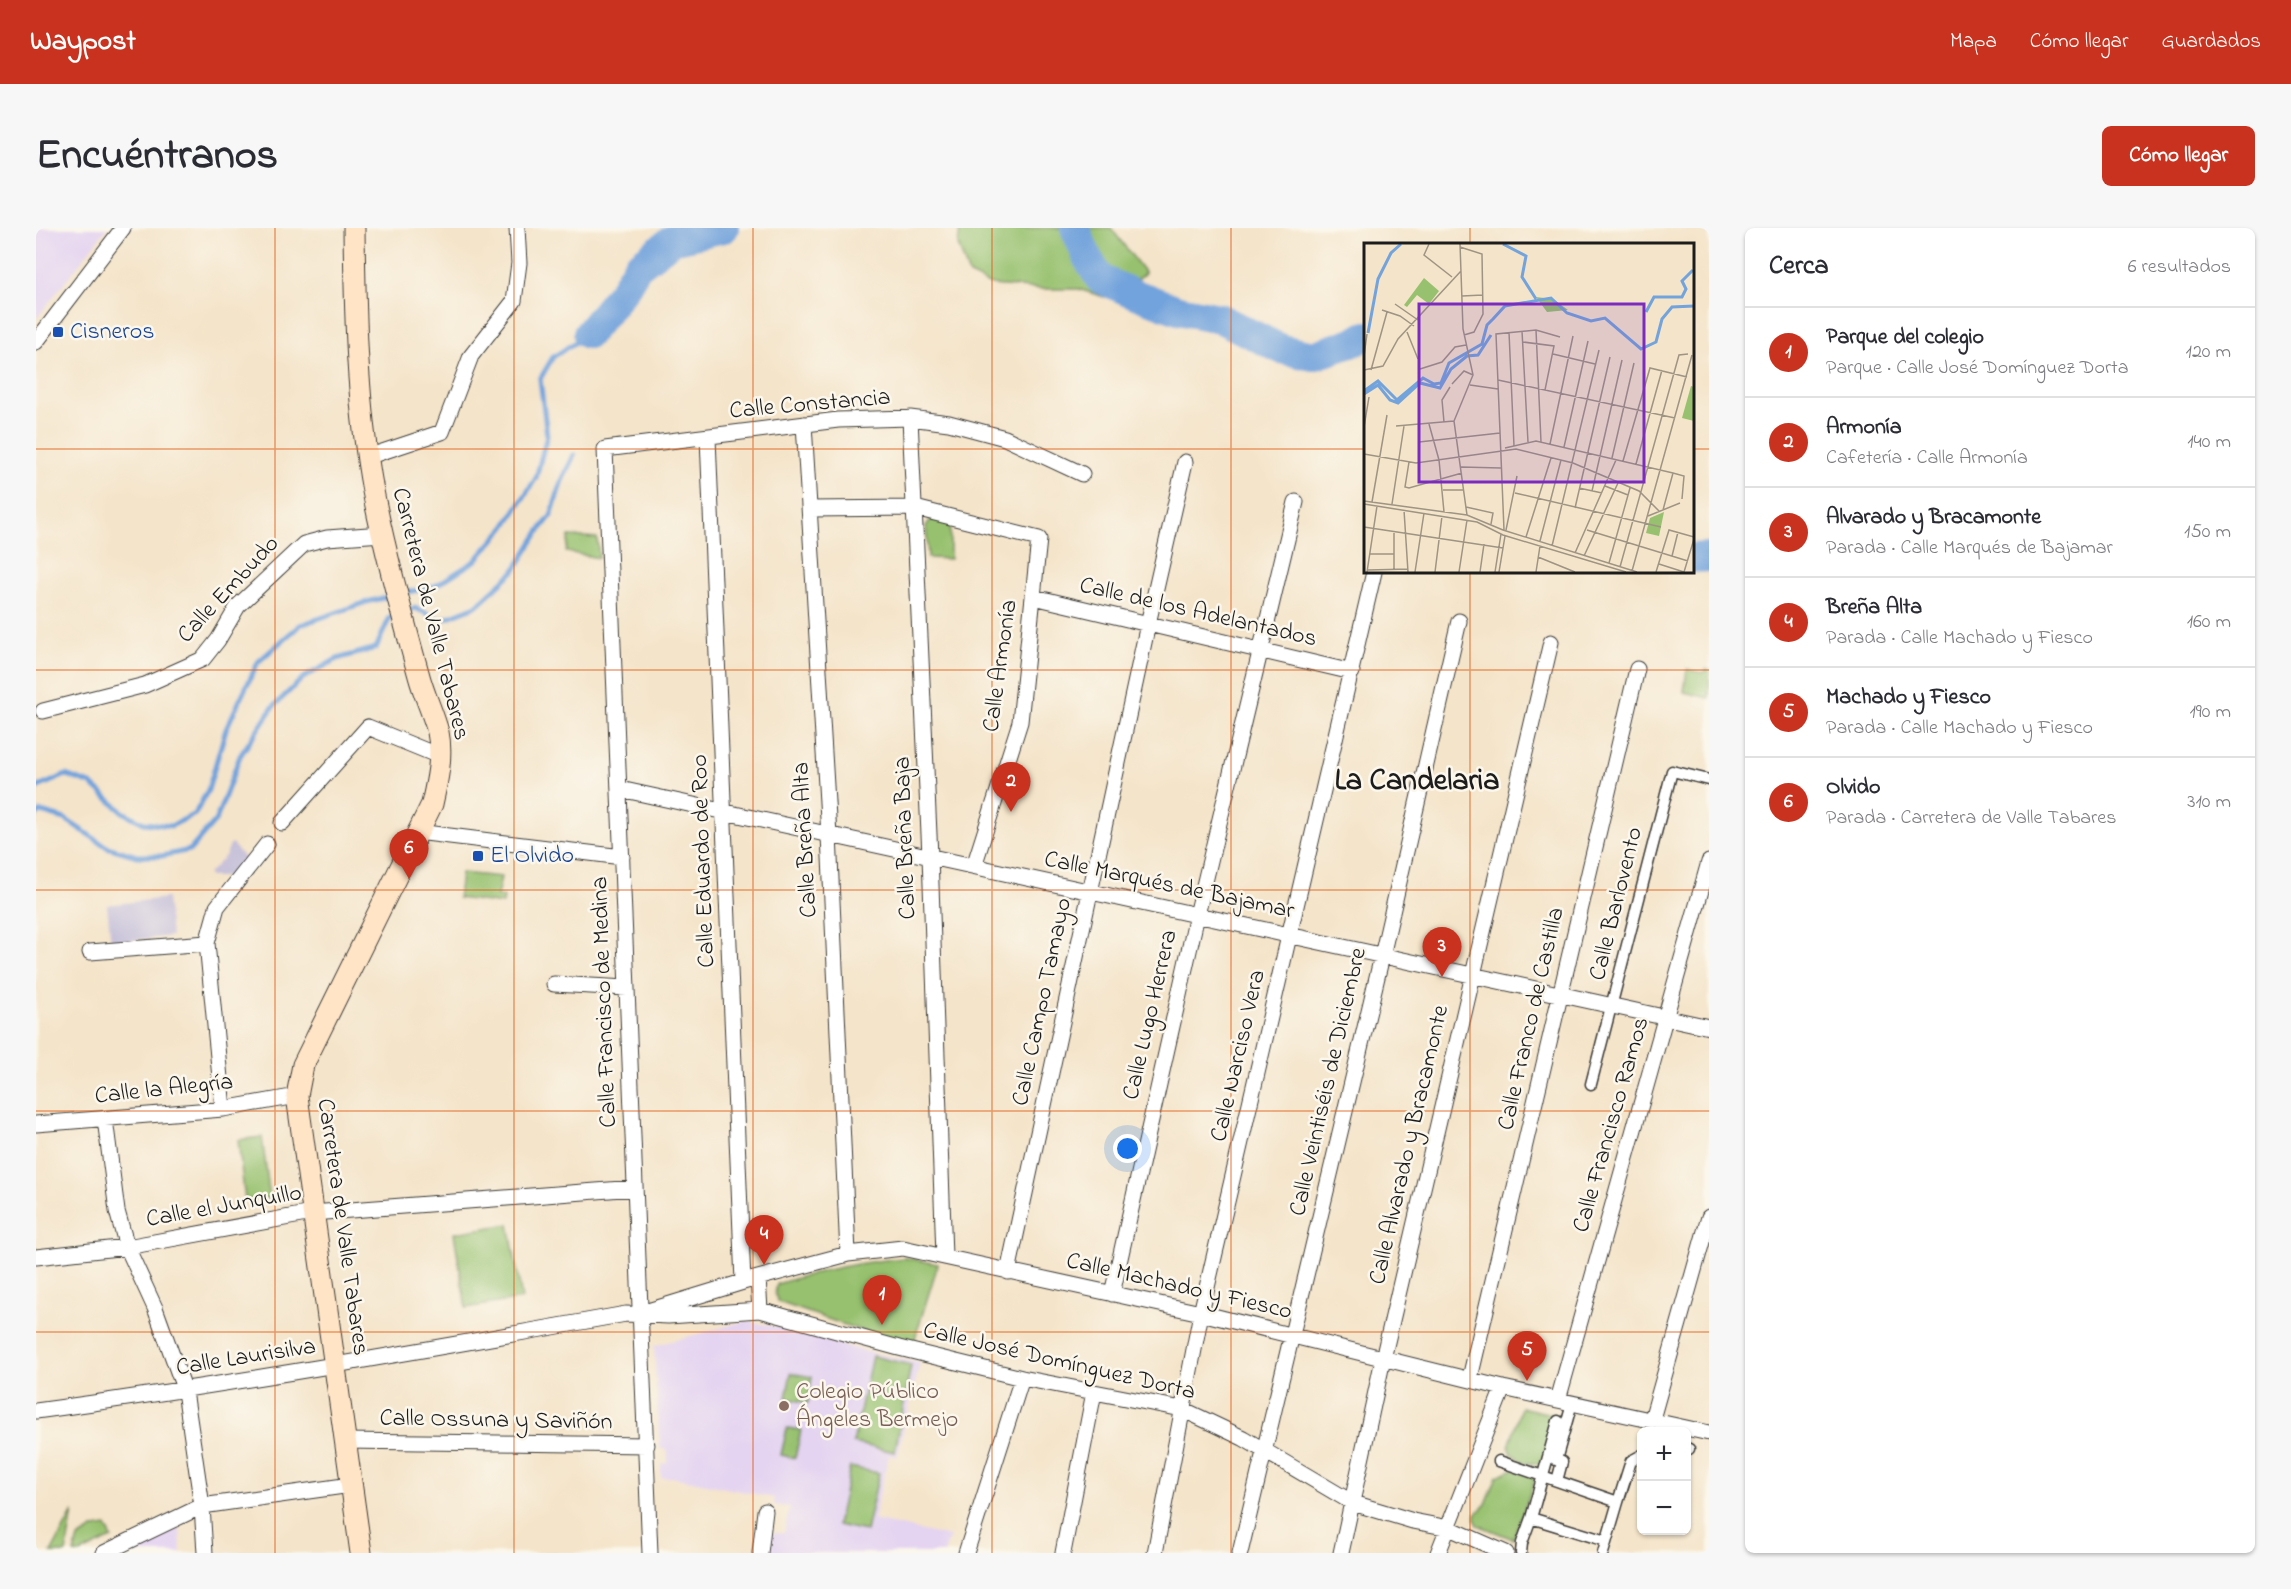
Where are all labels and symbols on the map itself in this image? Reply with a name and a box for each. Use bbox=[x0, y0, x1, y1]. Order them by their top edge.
inset map bbox=[1364, 243, 1694, 573]
place label: Cisneros bbox=[70, 315, 154, 350]
marker: Cisneros bbox=[51, 325, 65, 339]
street label: Calle Constancia bbox=[728, 381, 892, 429]
street label: Carretera de Valle Tabares bbox=[382, 484, 478, 744]
street label: Calle Embudo bbox=[170, 528, 288, 652]
street label: Calle de los Adelantados bbox=[1076, 569, 1320, 657]
street label: Calle Armonía bbox=[974, 598, 1028, 734]
street label: Calle Eduardo de Roo bbox=[683, 754, 725, 968]
street label: Calle Breña Baja bbox=[886, 756, 926, 920]
district label: La Candelaria bbox=[1335, 760, 1499, 804]
street label: Calle Breña Alta bbox=[784, 761, 828, 919]
pin: 2 bbox=[992, 762, 1030, 812]
street label: Calle Barlovento bbox=[1581, 824, 1653, 984]
pin: 6 bbox=[390, 830, 428, 879]
place label: El Olvido bbox=[490, 839, 574, 874]
street label: Calle Marqués de Bajamar bbox=[1041, 842, 1298, 930]
marker: El Olvido bbox=[471, 849, 485, 863]
street label: Calle Francisco de Medina bbox=[583, 876, 627, 1128]
street label: Calle Campo Tamayo bbox=[1004, 895, 1083, 1110]
street label: Calle Franco de Castilla bbox=[1489, 904, 1575, 1134]
street label: Calle Lugo Herrera bbox=[1114, 927, 1188, 1103]
pin: 3 bbox=[1422, 928, 1462, 977]
street label: Calle Veintiséis de Diciembre bbox=[1281, 944, 1377, 1220]
street label: Calle Narciso Vera bbox=[1202, 966, 1276, 1146]
street label: Calle Alvarado y Bracamonte bbox=[1361, 1002, 1460, 1288]
street label: Calle Francisco Ramos bbox=[1564, 1013, 1660, 1237]
street label: Calle la Alegría bbox=[93, 1065, 235, 1115]
street label: Carretera de Valle Tabares bbox=[307, 1096, 377, 1358]
your location bbox=[1113, 1134, 1142, 1163]
street label: Calle el Junquillo bbox=[143, 1176, 305, 1238]
pin: 4 bbox=[744, 1216, 784, 1265]
street label: Calle Machado y Fiesco bbox=[1062, 1244, 1295, 1331]
pin: 1 bbox=[862, 1276, 902, 1325]
street label: Calle José Domínguez Dorta bbox=[919, 1314, 1199, 1410]
street label: Calle Laurisilva bbox=[174, 1330, 318, 1386]
pin: 5 bbox=[1508, 1332, 1546, 1381]
place label: Colegio Público Ángeles Bermejo bbox=[796, 1375, 958, 1438]
marker: Colegio Público Ángeles Bermejo bbox=[777, 1399, 791, 1413]
street label: Calle Ossuna y Saviñón bbox=[379, 1401, 613, 1442]

